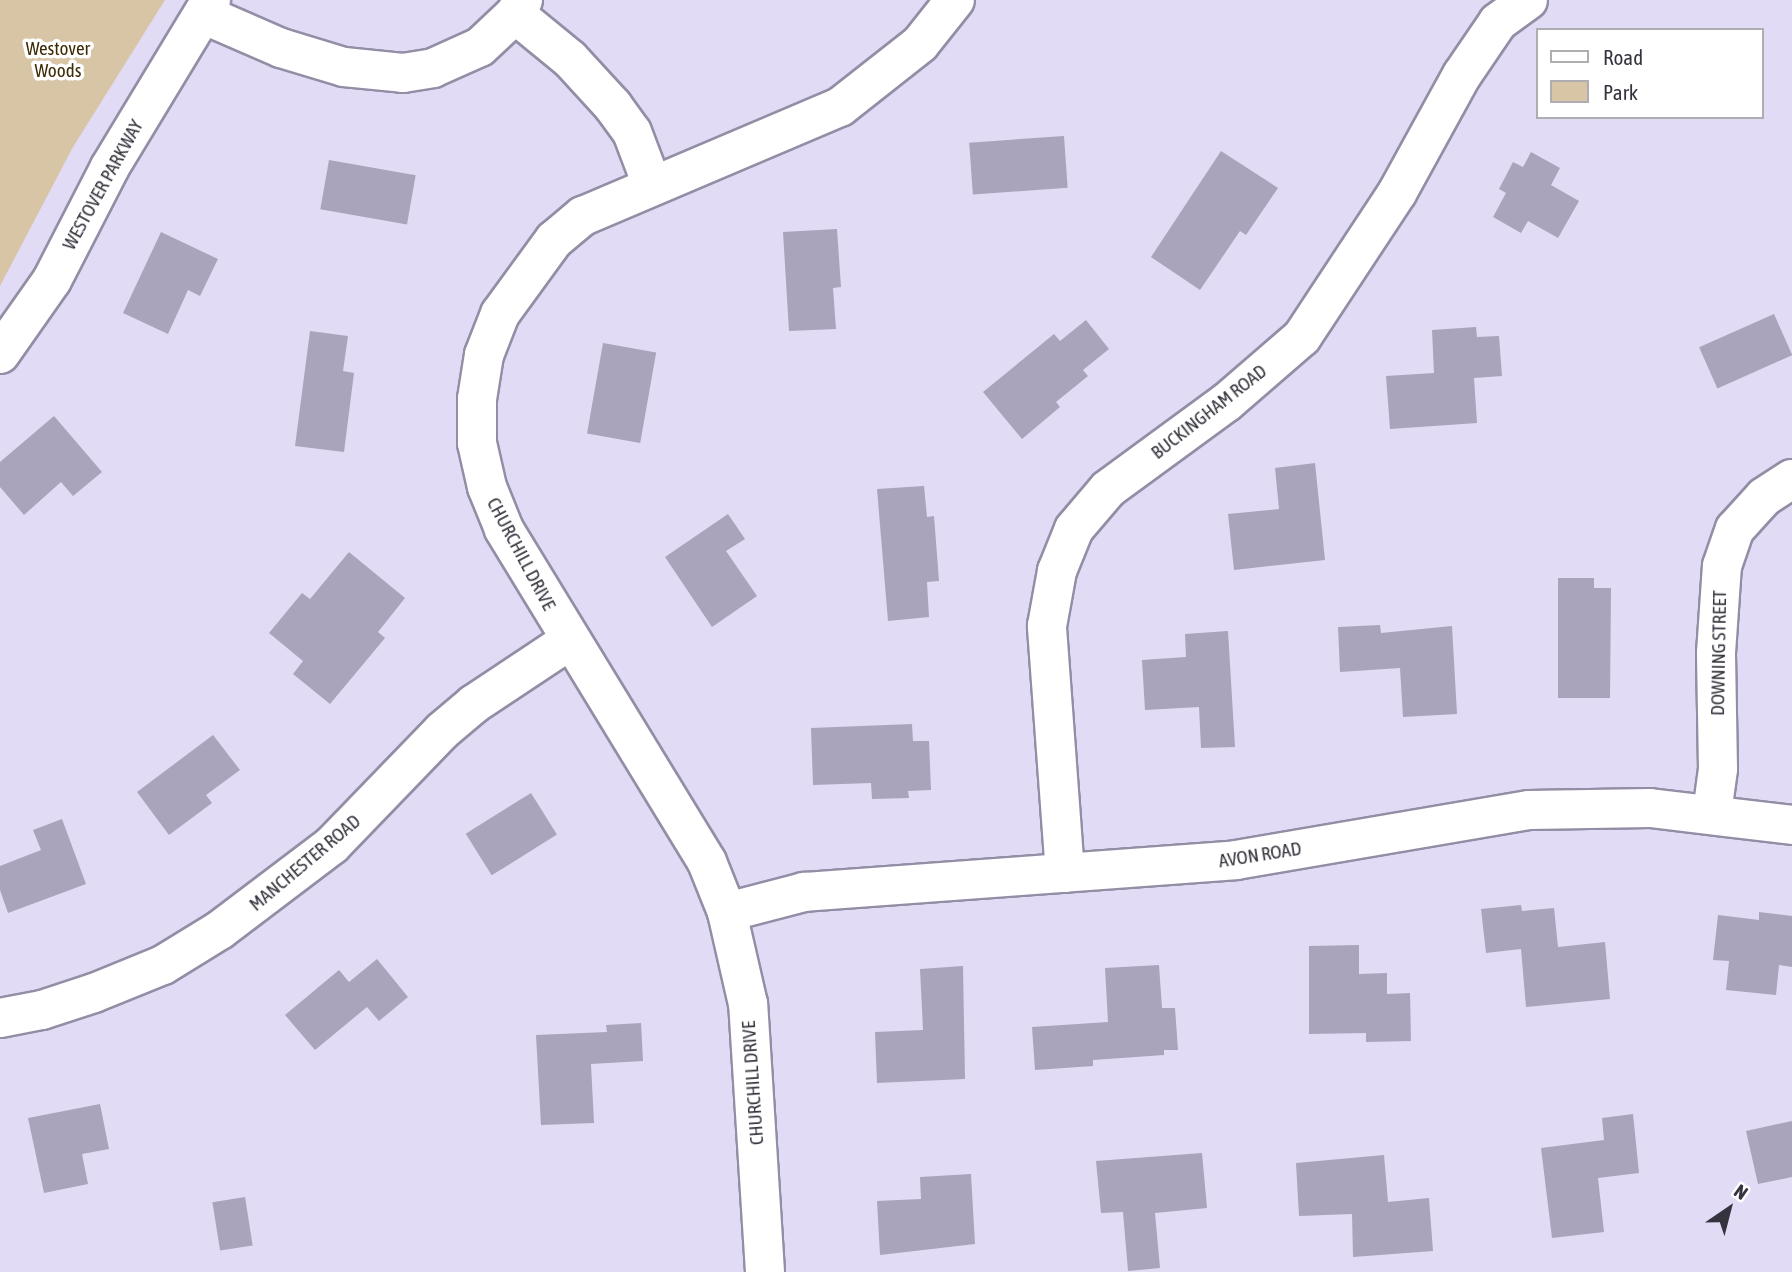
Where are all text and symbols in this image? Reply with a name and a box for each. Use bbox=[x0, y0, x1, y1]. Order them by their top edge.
legend bbox=[1536, 28, 1764, 119]
park label: Westover Woods bbox=[26, 38, 90, 82]
text: Road bbox=[1603, 45, 1643, 69]
text: Park bbox=[1603, 80, 1638, 104]
street label: WESTOVER PARKWAY bbox=[58, 116, 148, 254]
street label: BUCKINGHAM ROAD bbox=[1147, 360, 1271, 464]
street label: CHURCHILL DRIVE bbox=[482, 494, 560, 614]
street label: DOWNING STREET bbox=[1707, 590, 1731, 716]
street label: MANCHESTER ROAD bbox=[245, 810, 365, 916]
street label: AVON ROAD bbox=[1217, 837, 1303, 873]
street label: CHURCHILL DRIVE bbox=[737, 1020, 769, 1146]
north arrow bbox=[1694, 1174, 1764, 1244]
text: N bbox=[1730, 1180, 1752, 1204]

